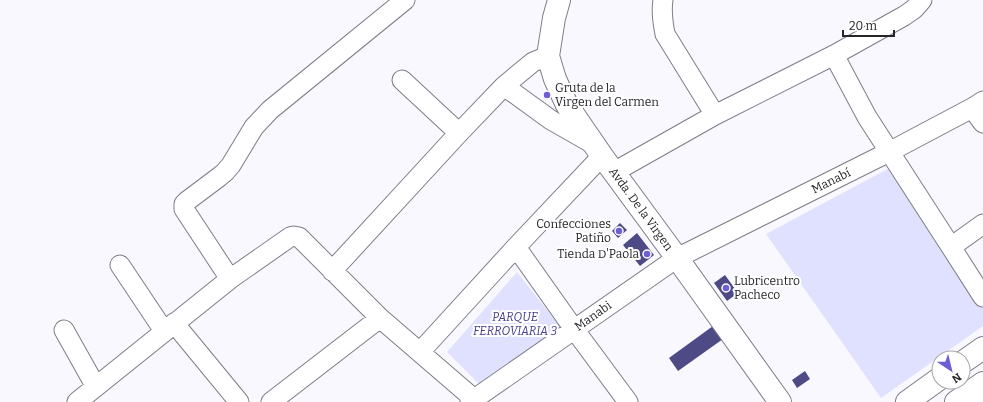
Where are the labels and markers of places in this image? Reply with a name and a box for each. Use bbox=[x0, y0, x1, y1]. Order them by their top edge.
place label: Gruta de la Virgen del Carmen bbox=[555, 81, 659, 109]
marker: Gruta de la Virgen del Carmen bbox=[542, 90, 552, 100]
place label: Confecciones Patiño bbox=[536, 217, 611, 245]
marker: Confecciones Patiño bbox=[614, 226, 624, 236]
place label: Tienda D'Paola bbox=[557, 247, 639, 261]
marker: Tienda D'Paola bbox=[642, 249, 652, 259]
place label: Lubricentro Pacheco bbox=[734, 274, 800, 302]
marker: Lubricentro Pacheco bbox=[721, 283, 731, 293]

